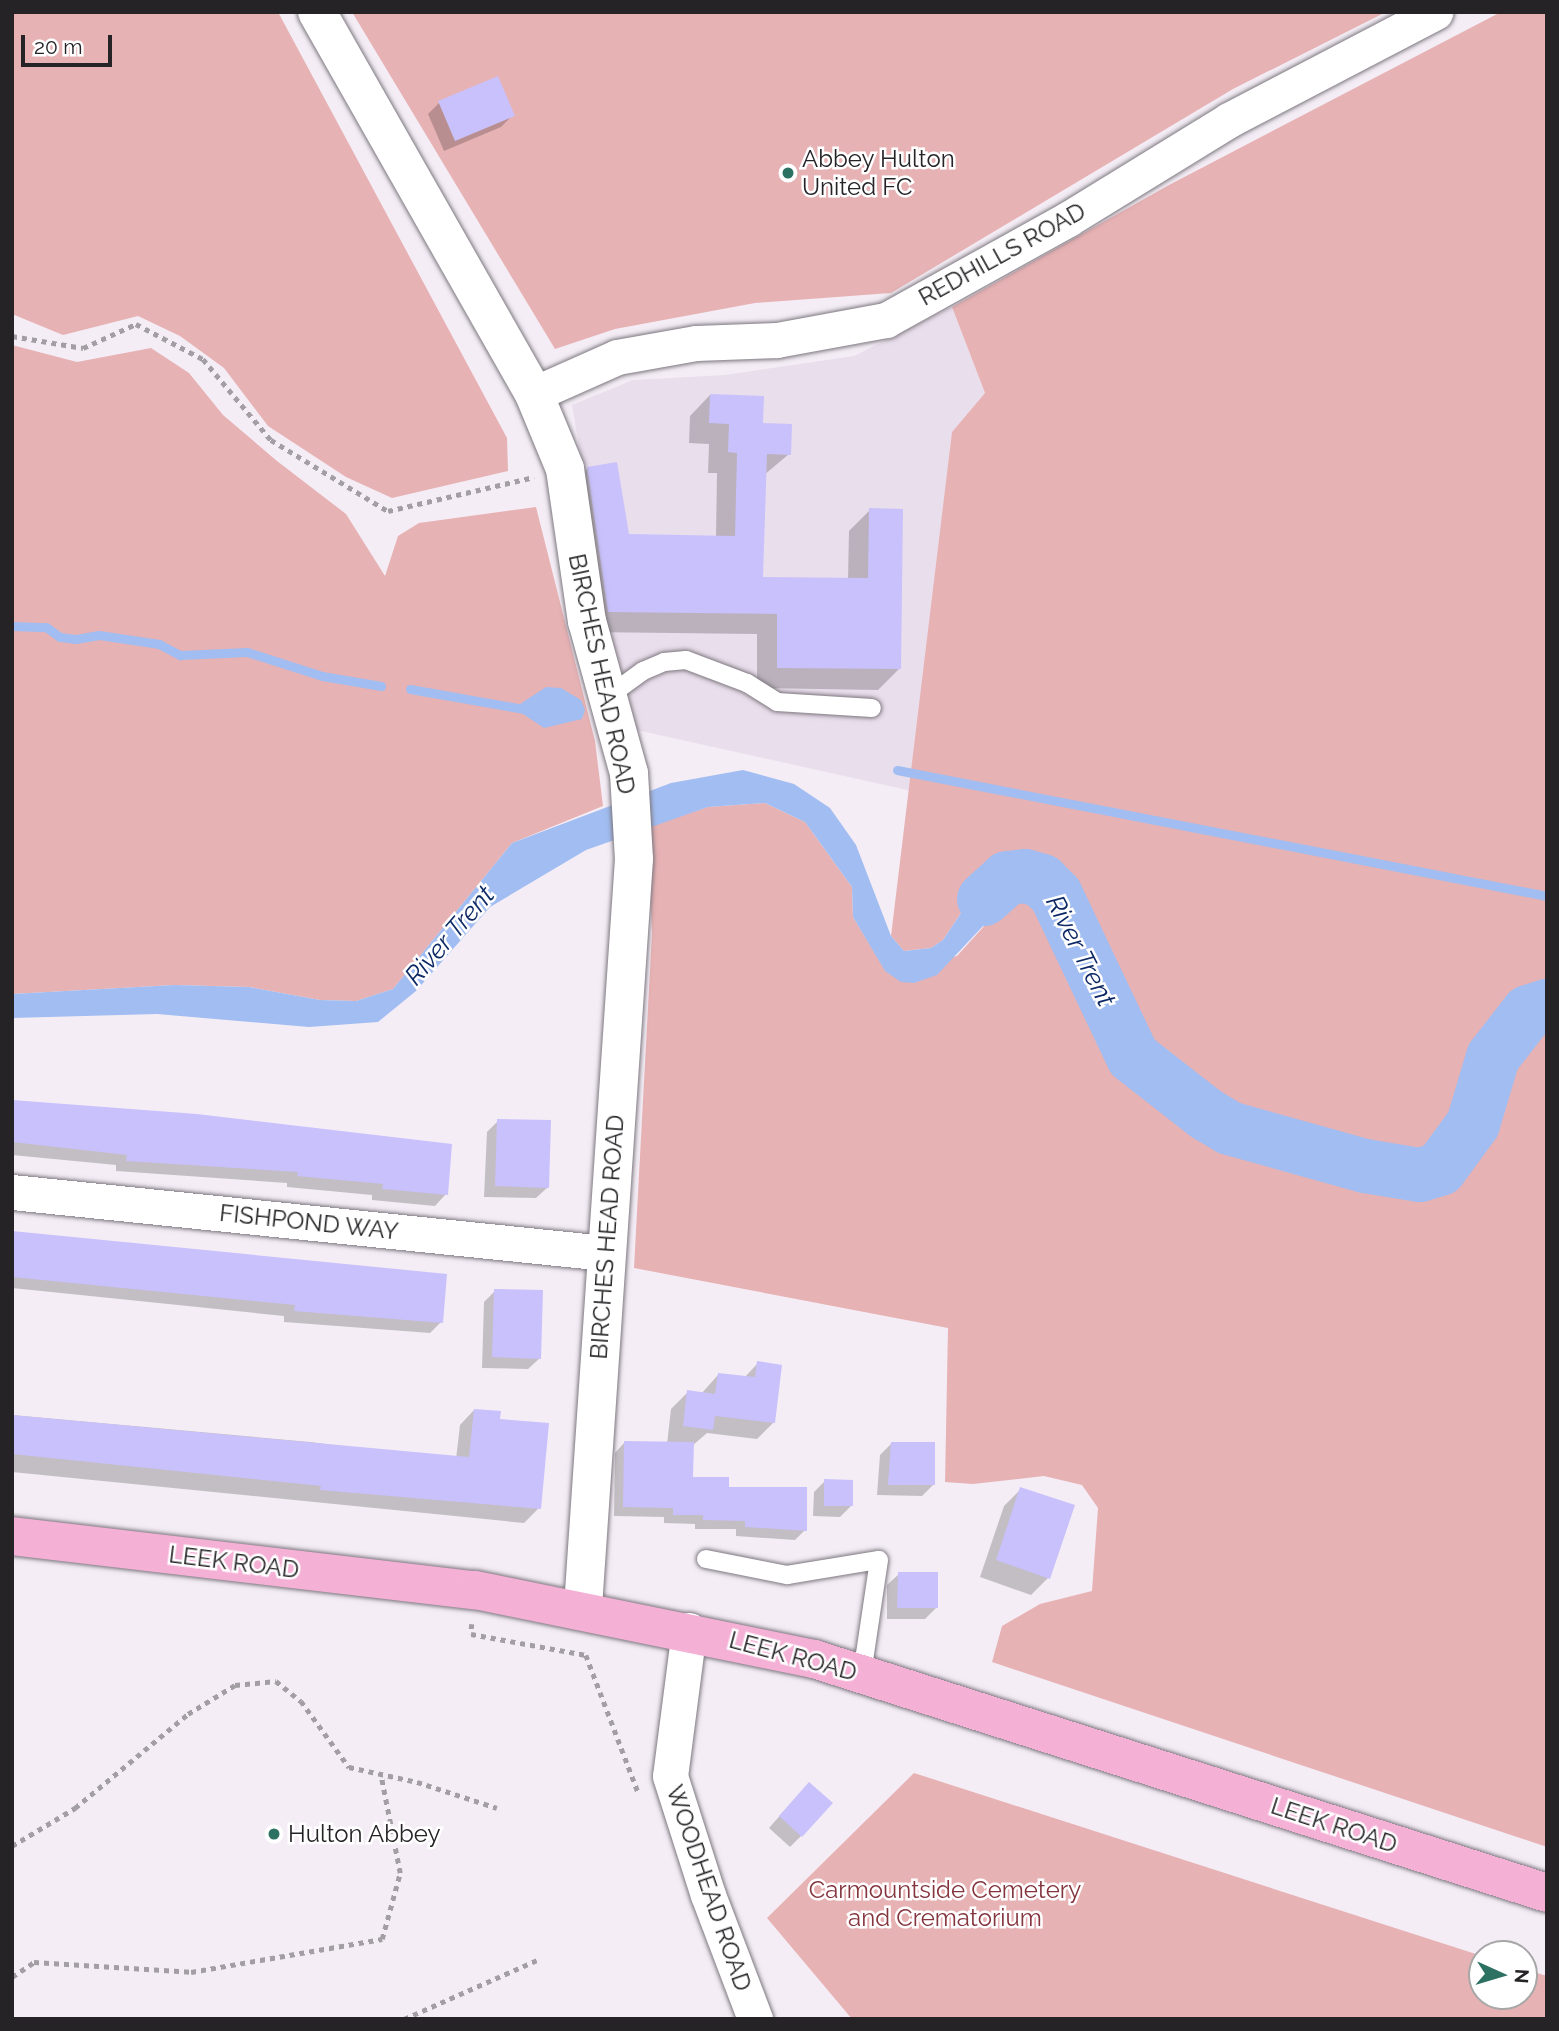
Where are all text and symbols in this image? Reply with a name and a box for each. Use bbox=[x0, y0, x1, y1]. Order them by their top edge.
scale bar bbox=[24, 21, 116, 65]
text: 20 m bbox=[34, 34, 82, 59]
place label: Abbey Hulton United FC bbox=[802, 145, 955, 201]
marker: Abbey Hulton United FC bbox=[780, 165, 796, 181]
street label: REDHILLS ROAD bbox=[914, 196, 1090, 312]
street label: BIRCHES HEAD ROAD bbox=[562, 551, 642, 797]
water label: River Trent bbox=[398, 880, 502, 992]
water label: River Trent bbox=[1038, 890, 1122, 1012]
street label: BIRCHES HEAD ROAD bbox=[584, 1114, 630, 1360]
street label: FISHPOND WAY bbox=[218, 1198, 400, 1246]
street label: LEEK ROAD bbox=[167, 1540, 301, 1584]
street label: LEEK ROAD bbox=[726, 1625, 860, 1687]
street label: WOODHEAD ROAD bbox=[660, 1781, 758, 1995]
street label: LEEK ROAD bbox=[1267, 1791, 1401, 1859]
place label: Hulton Abbey bbox=[288, 1820, 441, 1848]
marker: Hulton Abbey bbox=[266, 1826, 282, 1842]
park label: Carmountside Cemetery and Crematorium bbox=[809, 1876, 1081, 1932]
north arrow bbox=[1468, 1940, 1538, 2010]
text: N bbox=[1510, 1968, 1533, 1984]

